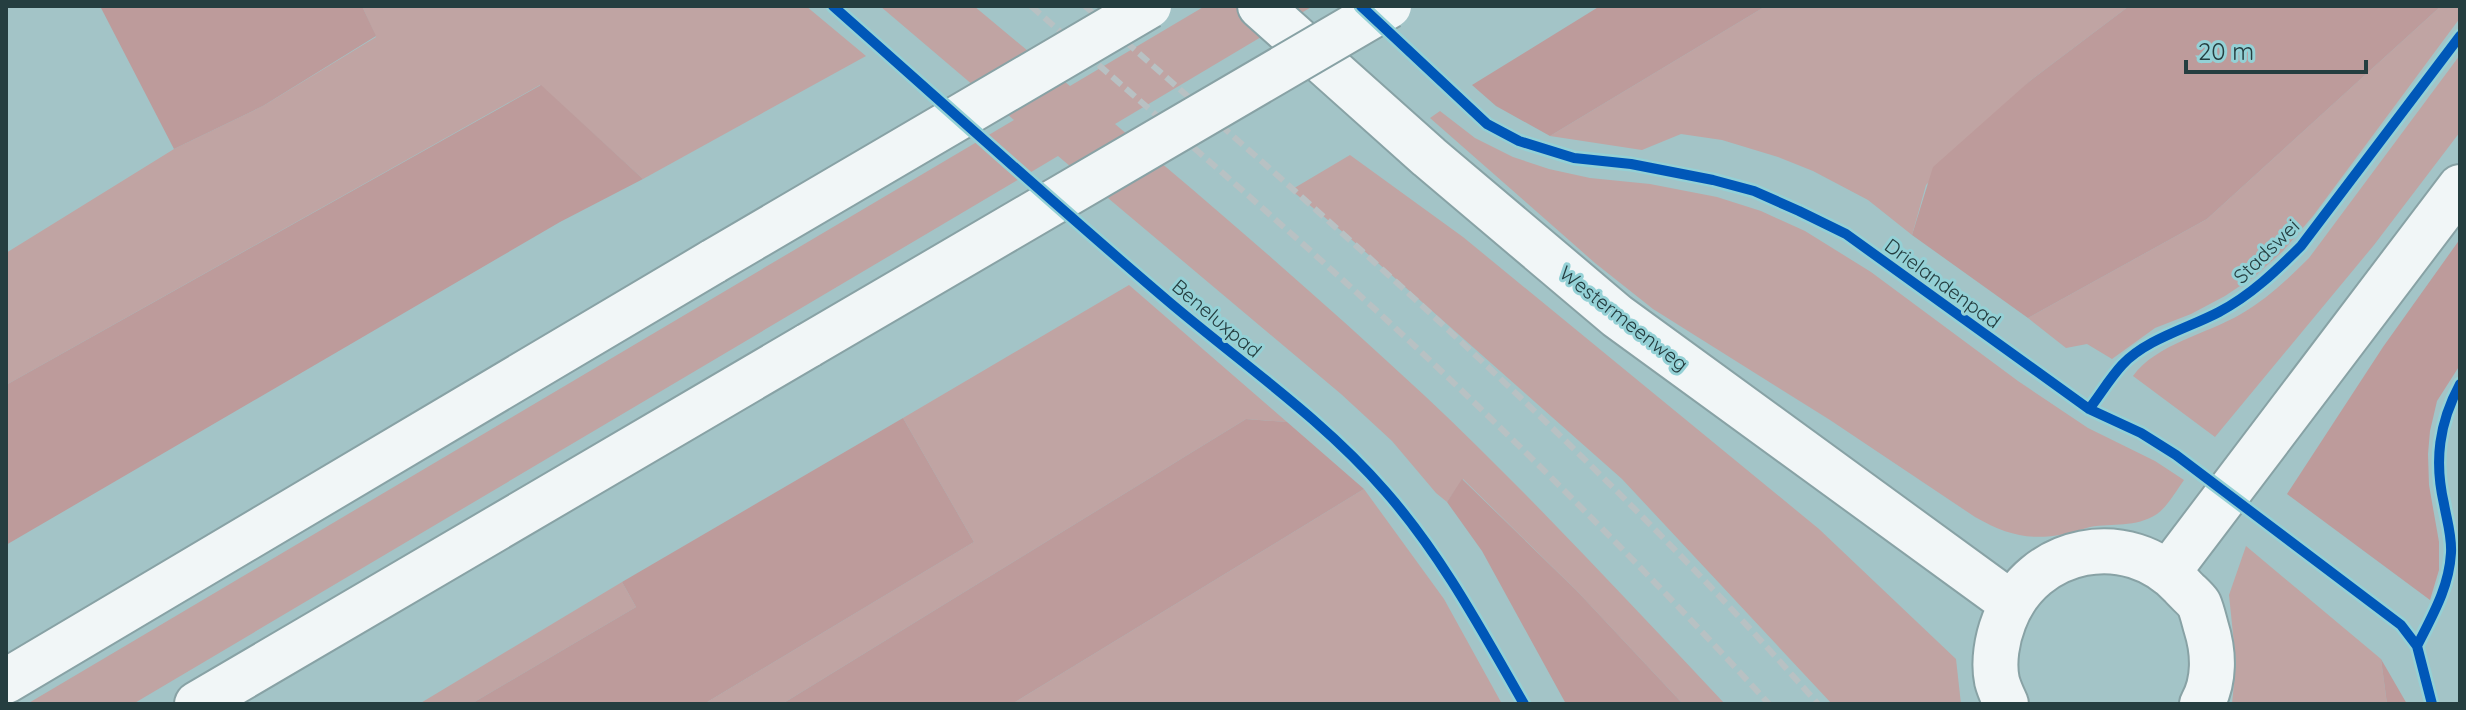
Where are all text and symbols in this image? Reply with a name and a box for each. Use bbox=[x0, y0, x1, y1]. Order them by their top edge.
scale bar bbox=[2186, 24, 2366, 74]
text: 20 m bbox=[2198, 36, 2254, 66]
street label: Stadswei bbox=[2228, 213, 2304, 289]
street label: Drielandenpad bbox=[1880, 233, 2006, 333]
street label: Westermeenweg bbox=[1555, 260, 1693, 376]
street label: Beneluxpad bbox=[1167, 273, 1267, 363]

